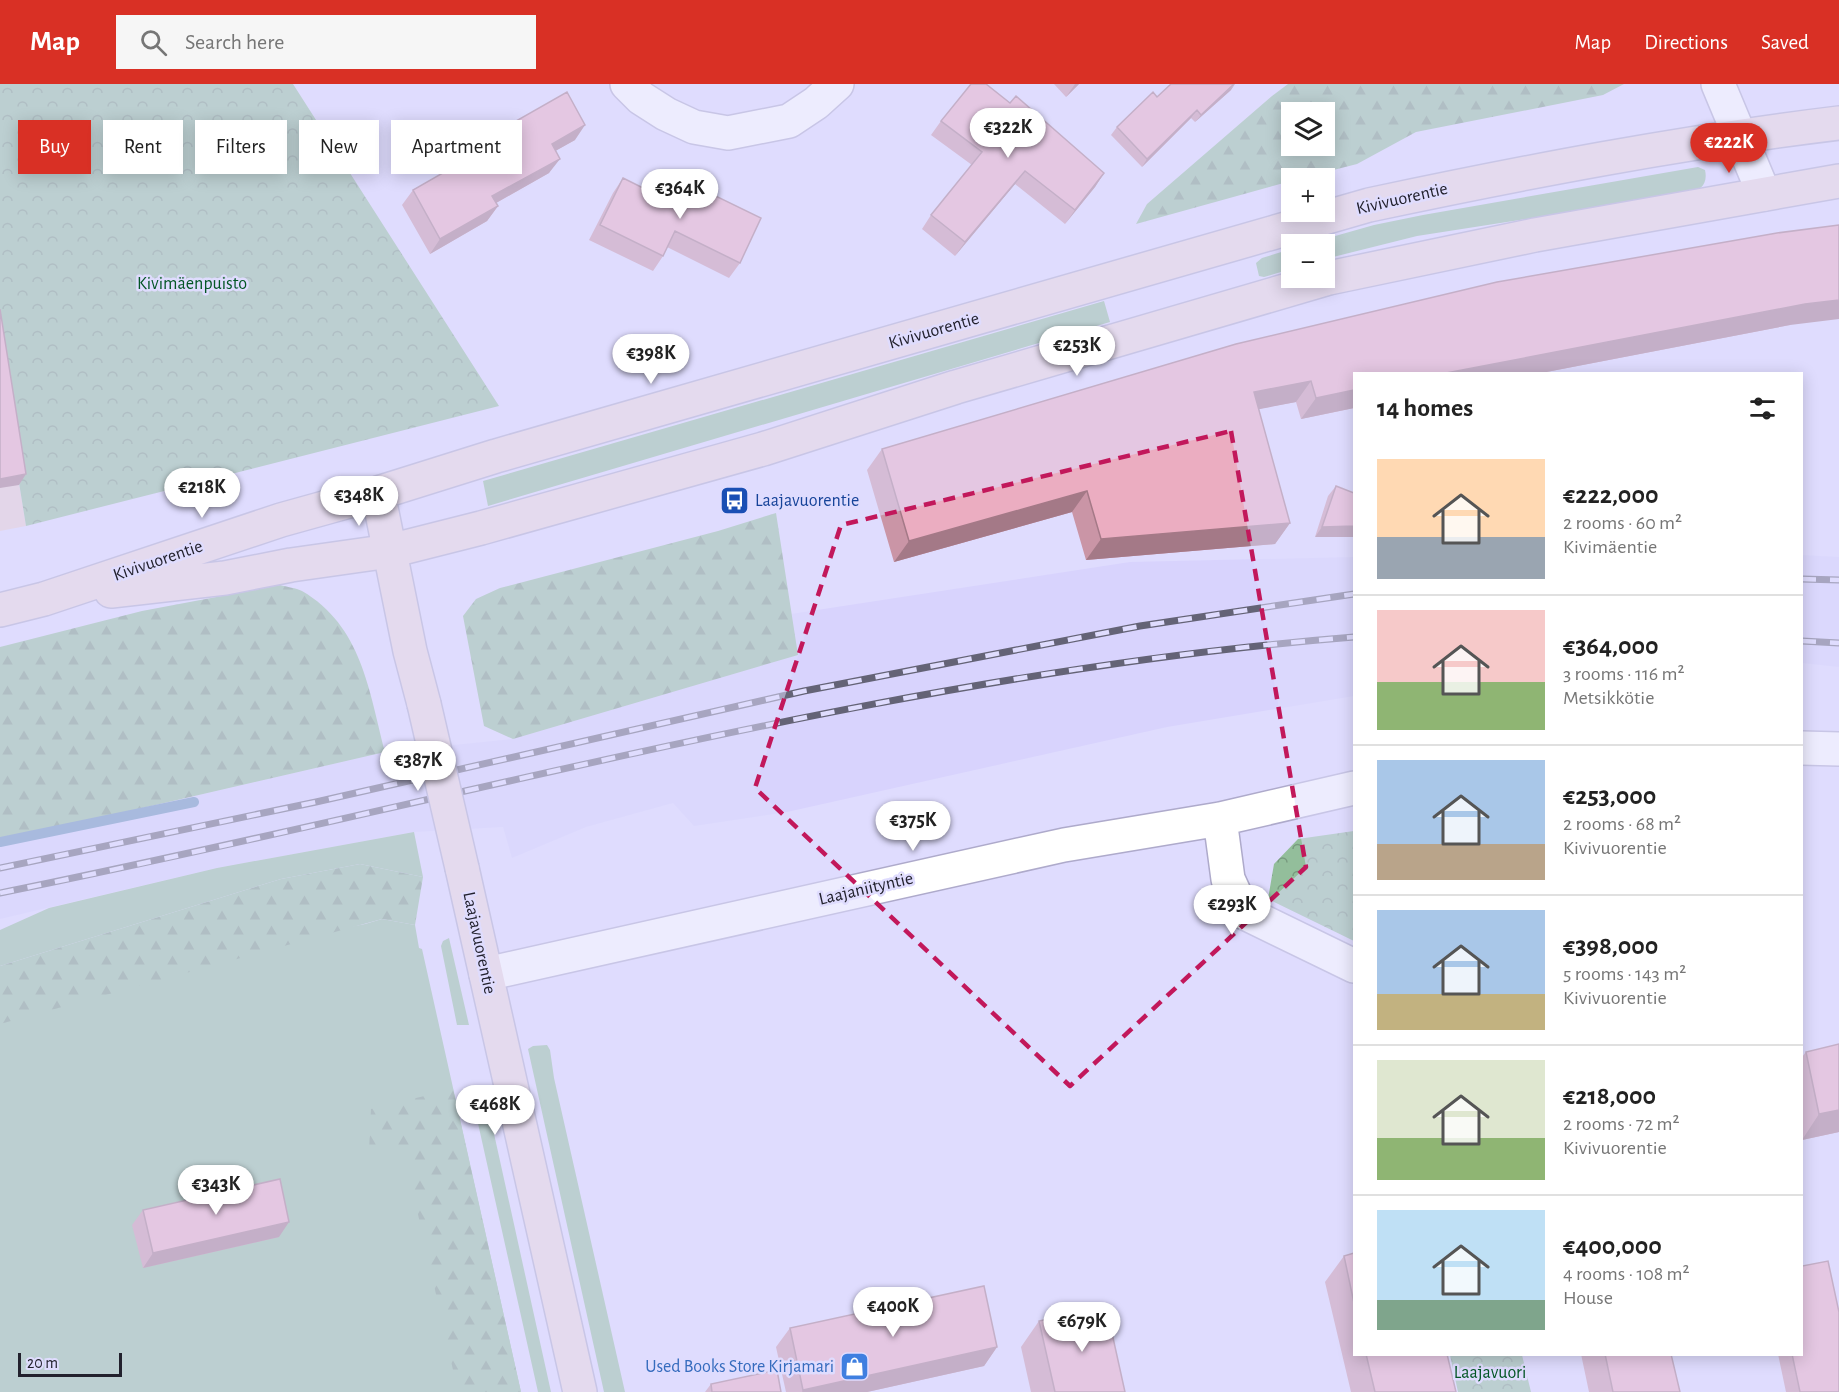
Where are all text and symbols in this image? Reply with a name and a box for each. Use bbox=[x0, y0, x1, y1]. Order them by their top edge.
search box bbox=[116, 15, 536, 69]
icon: search bbox=[137, 26, 170, 59]
text: Map bbox=[30, 28, 80, 56]
text: Search here bbox=[185, 31, 284, 53]
text: Map bbox=[1575, 32, 1611, 53]
text: Directions bbox=[1644, 32, 1728, 53]
text: Saved bbox=[1761, 32, 1809, 53]
map controls bbox=[1281, 102, 1335, 288]
button: layers bbox=[1281, 102, 1335, 156]
pin: €322K bbox=[966, 108, 1050, 159]
text: €322K bbox=[984, 117, 1032, 137]
chip: Buy bbox=[18, 120, 91, 174]
chip: Rent bbox=[103, 120, 183, 174]
chip: Filters bbox=[195, 120, 287, 174]
chip: New bbox=[299, 120, 379, 174]
chip: Apartment bbox=[391, 120, 522, 174]
pin: €222K bbox=[1687, 123, 1771, 174]
text: €222K bbox=[1704, 132, 1754, 152]
button: + bbox=[1281, 168, 1335, 222]
pin: €364K bbox=[638, 169, 722, 220]
text: €364K bbox=[655, 178, 705, 198]
street label: Kivivuorentie bbox=[1354, 180, 1450, 218]
button: − bbox=[1281, 234, 1335, 288]
park label: Kivimäenpuisto bbox=[137, 275, 247, 293]
street label: Kivivuorentie bbox=[887, 309, 981, 353]
pin: €253K bbox=[1035, 326, 1119, 377]
pin: €398K bbox=[609, 334, 693, 385]
text: €253K bbox=[1053, 335, 1101, 355]
text: €398K bbox=[626, 343, 676, 363]
icon: filters bbox=[1746, 392, 1779, 425]
text: 14 homes bbox=[1377, 395, 1473, 421]
pin: €218K bbox=[160, 468, 244, 519]
pin: €348K bbox=[317, 476, 401, 527]
text: €218K bbox=[178, 477, 226, 497]
text: €222,000 bbox=[1563, 482, 1658, 508]
icon: home bbox=[1425, 483, 1497, 555]
text: €348K bbox=[334, 485, 384, 505]
bus stop icon: Laajavuorentie bbox=[718, 485, 750, 517]
place label: Laajavuorentie bbox=[755, 492, 859, 510]
text: 2 rooms · 60 m² bbox=[1563, 513, 1682, 533]
street label: Kivivuorentie bbox=[111, 537, 205, 585]
text: Kivimäentie bbox=[1563, 537, 1657, 557]
text: €364,000 bbox=[1563, 633, 1659, 659]
icon: home bbox=[1425, 634, 1497, 706]
text: 3 rooms · 116 m² bbox=[1563, 664, 1684, 684]
text: Metsikkötie bbox=[1563, 688, 1654, 708]
pin: €387K bbox=[376, 741, 460, 792]
text: €387K bbox=[394, 750, 442, 770]
text: €253,000 bbox=[1563, 783, 1656, 809]
icon: home bbox=[1425, 784, 1497, 856]
pin: €375K bbox=[871, 801, 955, 852]
text: €375K bbox=[890, 810, 936, 830]
text: 2 rooms · 68 m² bbox=[1563, 814, 1681, 834]
text: Kivivuorentie bbox=[1563, 838, 1667, 858]
street label: Laajaniityntie bbox=[817, 869, 915, 909]
pin: €293K bbox=[1190, 885, 1274, 936]
street label: Laajavuorentie bbox=[459, 890, 499, 996]
text: €293K bbox=[1208, 894, 1256, 914]
text: €398,000 bbox=[1563, 933, 1658, 959]
icon: home bbox=[1425, 934, 1497, 1006]
text: 5 rooms · 143 m² bbox=[1563, 964, 1686, 984]
text: Kivivuorentie bbox=[1563, 988, 1667, 1008]
text: €218,000 bbox=[1563, 1083, 1656, 1109]
icon: home bbox=[1425, 1084, 1497, 1156]
pin: €468K bbox=[453, 1085, 537, 1136]
text: €468K bbox=[470, 1094, 520, 1114]
text: 2 rooms · 72 m² bbox=[1563, 1114, 1680, 1134]
text: Kivivuorentie bbox=[1563, 1138, 1667, 1158]
pin: €343K bbox=[174, 1165, 258, 1216]
text: €343K bbox=[192, 1174, 240, 1194]
text: €400,000 bbox=[1563, 1233, 1662, 1259]
icon: home bbox=[1425, 1234, 1497, 1306]
text: 4 rooms · 108 m² bbox=[1563, 1264, 1690, 1284]
pin: €400K bbox=[851, 1287, 935, 1338]
text: House bbox=[1563, 1288, 1613, 1308]
text: €400K bbox=[867, 1296, 919, 1316]
pin: €679K bbox=[1040, 1302, 1124, 1353]
text: €679K bbox=[1058, 1311, 1106, 1331]
scale bar bbox=[18, 1350, 122, 1378]
shop icon: Used Books Store Kirjamari bbox=[839, 1351, 871, 1383]
text: 20 m bbox=[27, 1355, 58, 1371]
place label: Used Books Store Kirjamari bbox=[645, 1358, 834, 1376]
park label: Laajavuori bbox=[1454, 1364, 1526, 1382]

